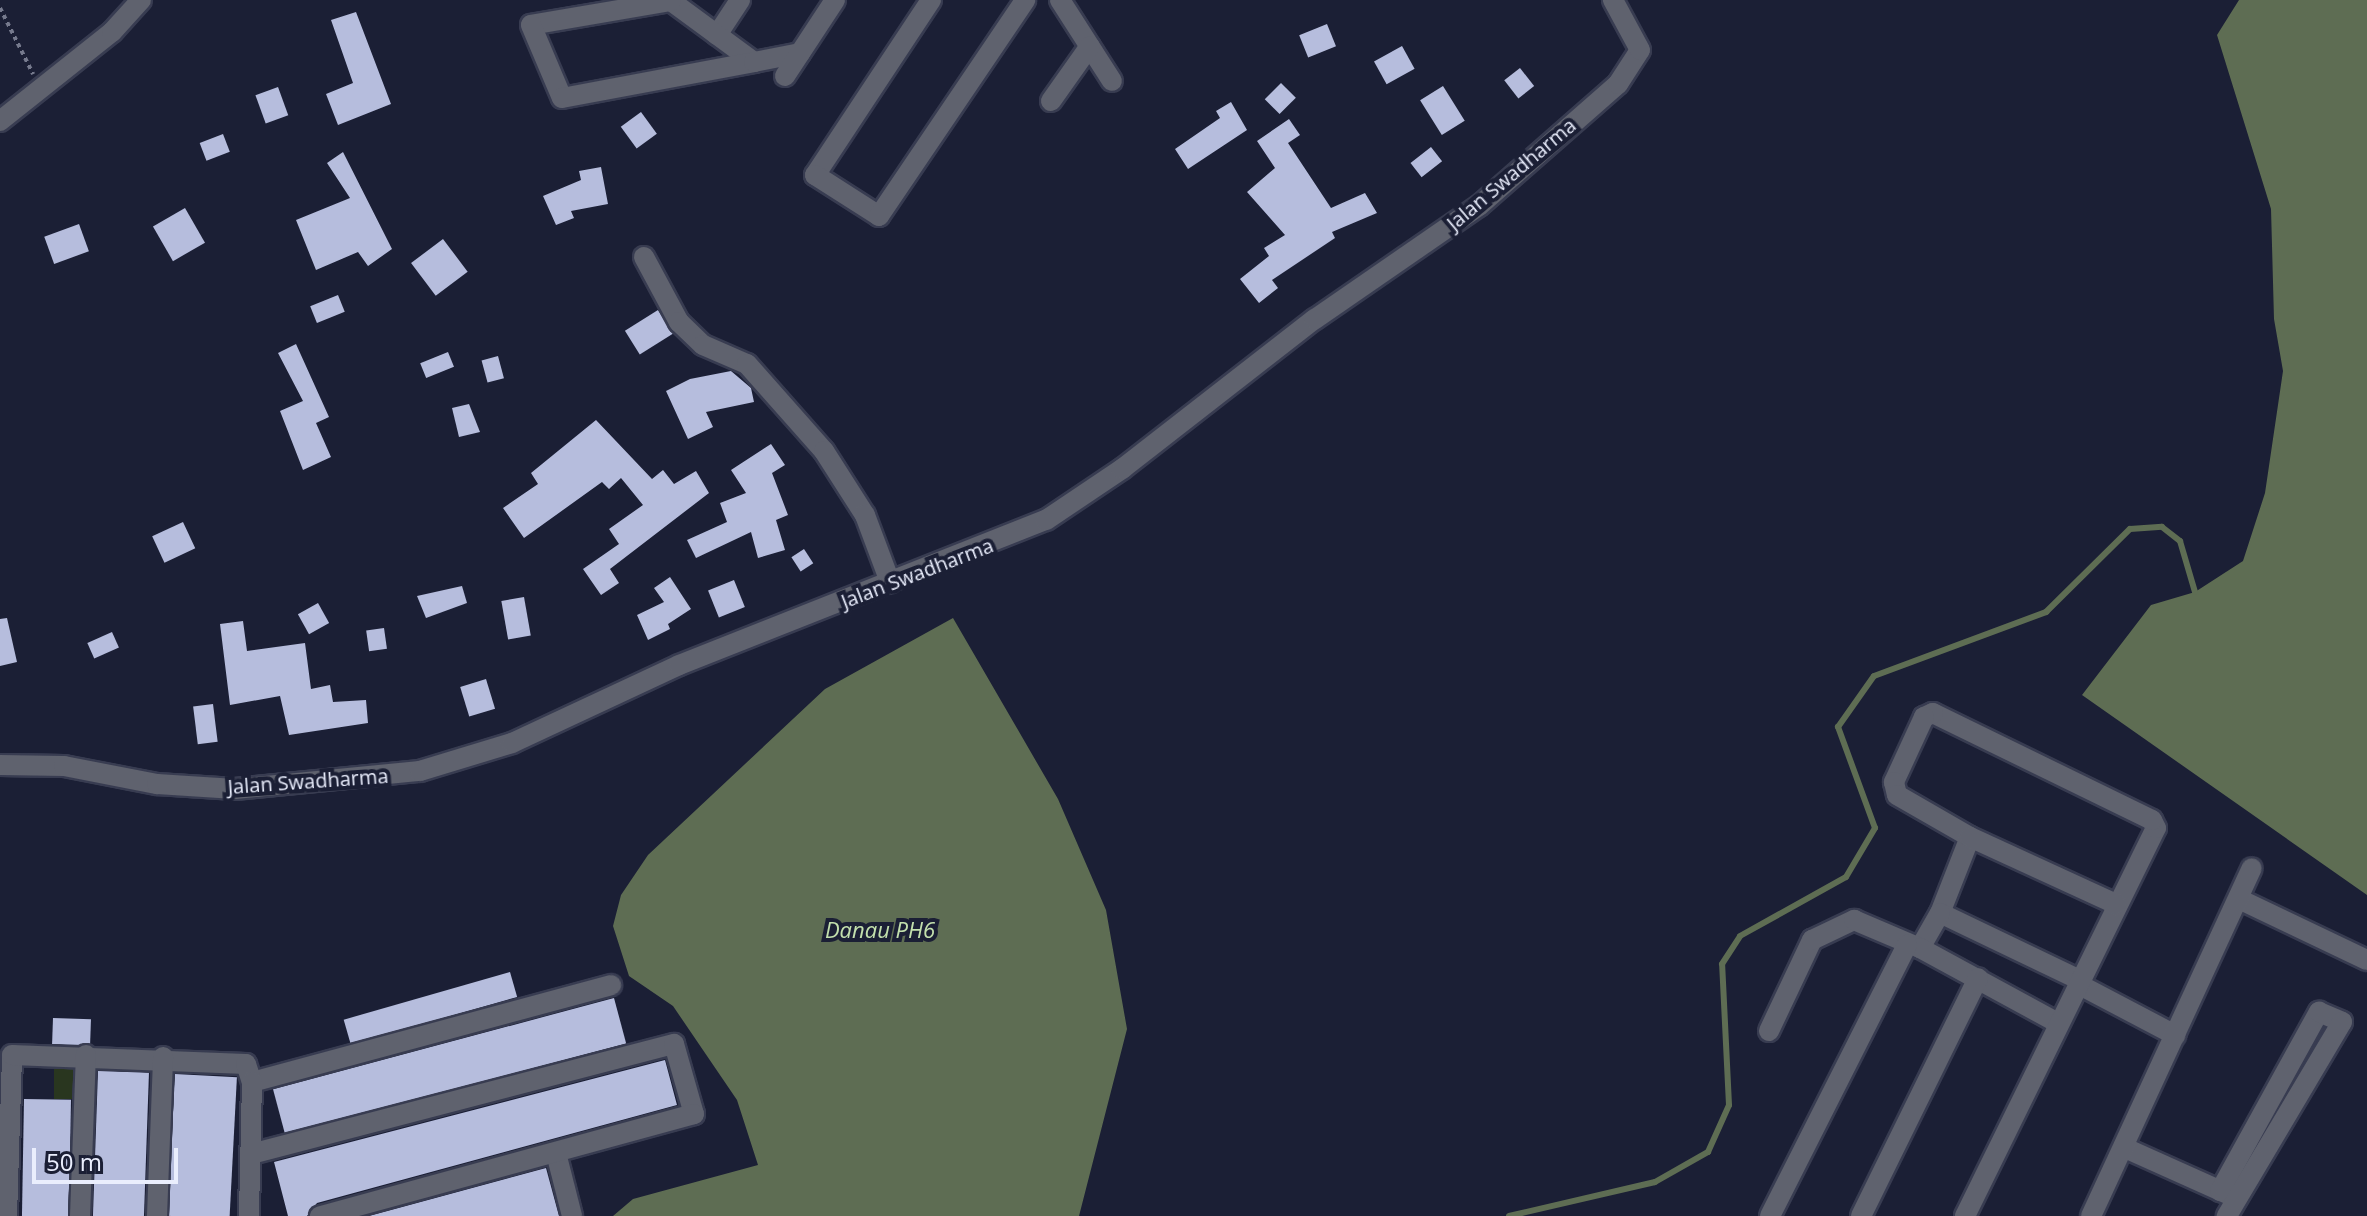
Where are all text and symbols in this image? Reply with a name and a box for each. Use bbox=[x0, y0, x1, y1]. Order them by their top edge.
street label: Jalan Swadharma bbox=[1442, 113, 1580, 235]
street label: Jalan Swadharma bbox=[837, 533, 997, 613]
street label: Jalan Swadharma bbox=[227, 763, 389, 799]
water label: Danau PH6 bbox=[825, 917, 935, 943]
scale bar bbox=[36, 1132, 182, 1182]
text: 50 m bbox=[46, 1145, 102, 1178]

